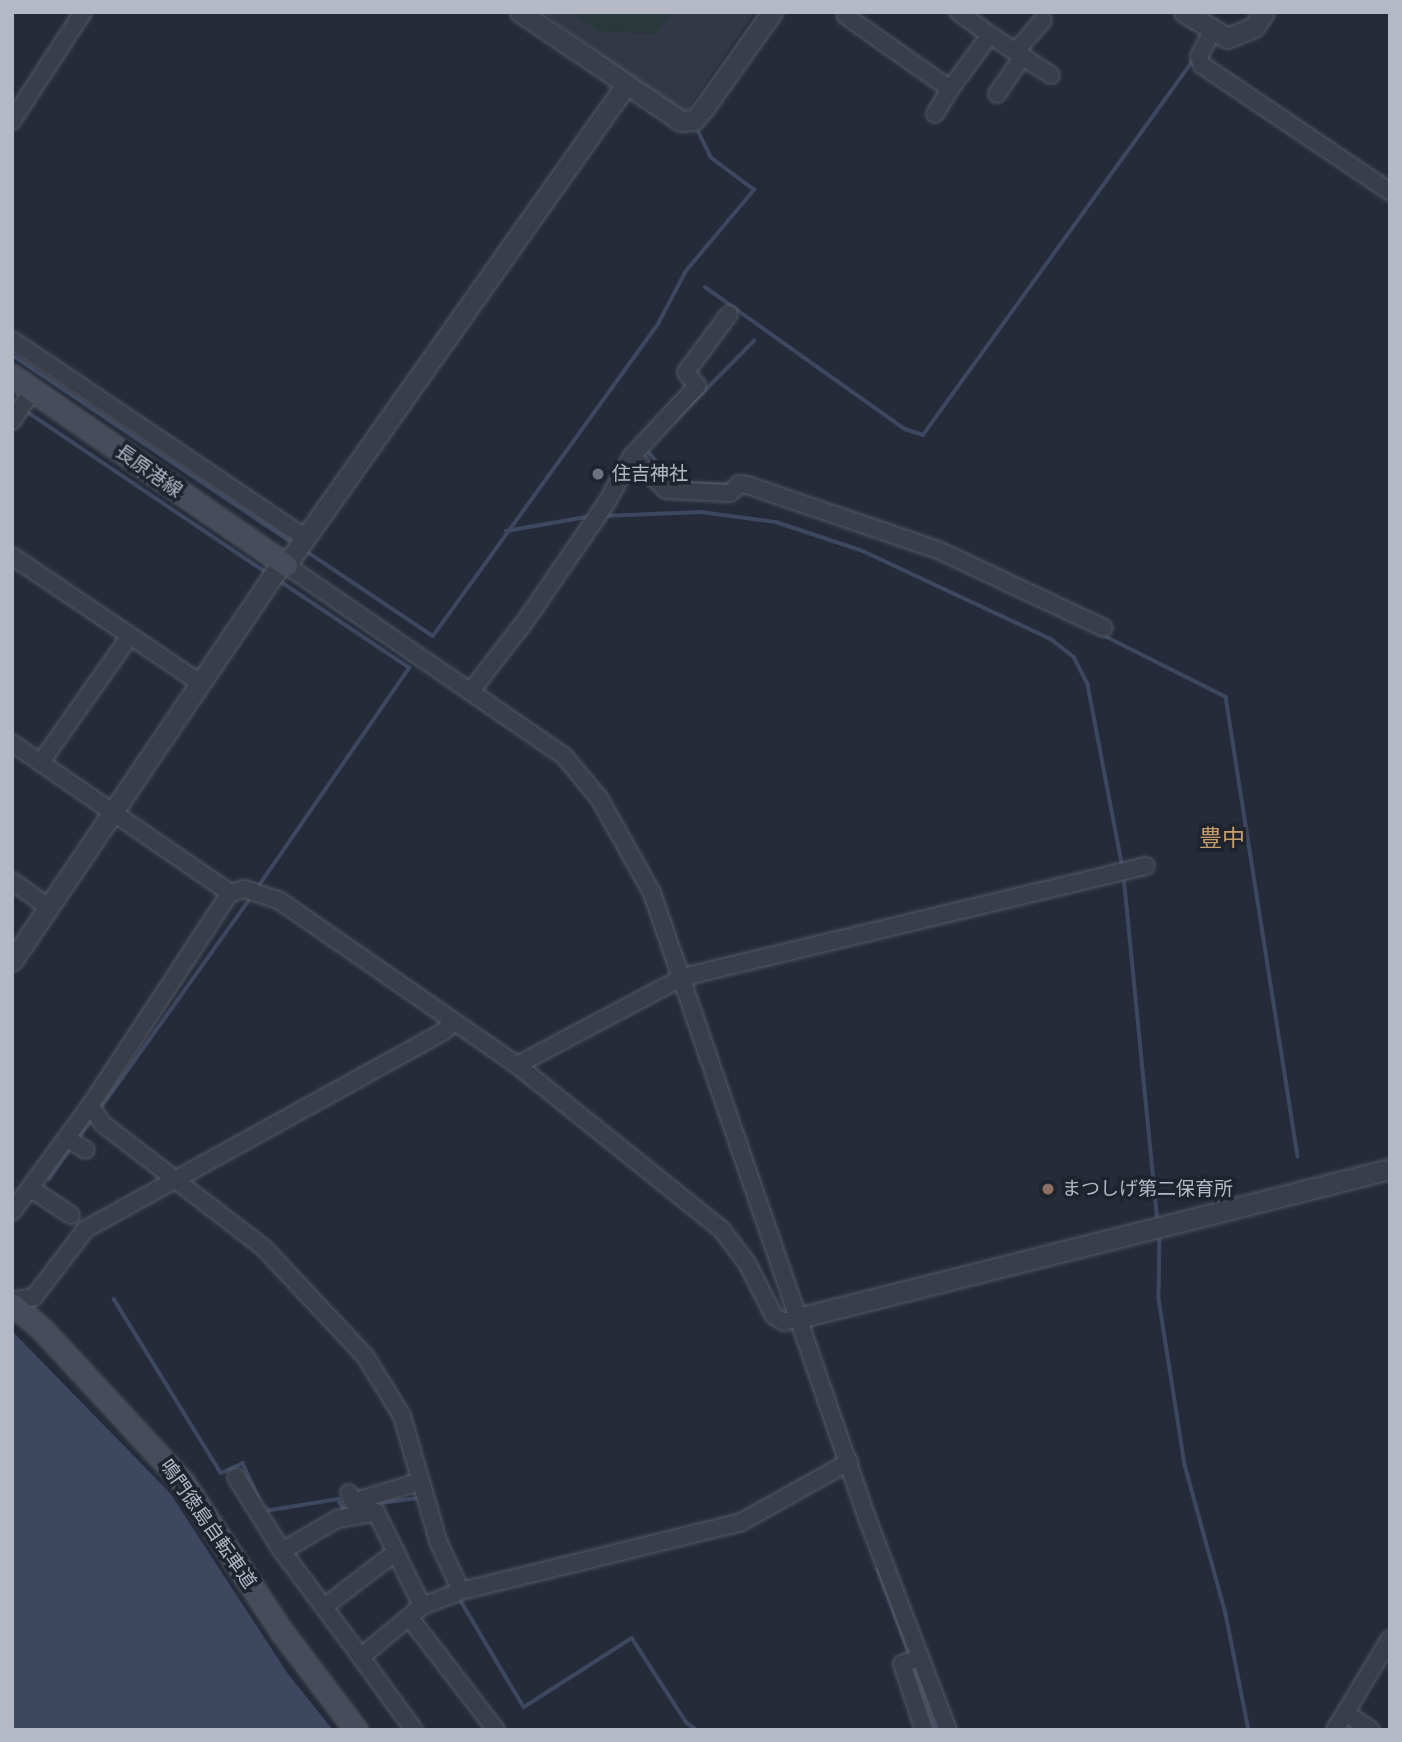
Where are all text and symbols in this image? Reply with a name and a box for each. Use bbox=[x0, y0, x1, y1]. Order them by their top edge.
street label: 長原港線 bbox=[111, 440, 187, 502]
place label: 住吉神社 bbox=[612, 463, 688, 485]
marker: 住吉神社 bbox=[590, 466, 606, 482]
district label: 豊中 bbox=[1199, 825, 1245, 853]
place label: まつしげ第二保育所 bbox=[1062, 1178, 1233, 1200]
marker: まつしげ第二保育所 bbox=[1040, 1181, 1056, 1197]
street label: 鳴門徳島自転車道 bbox=[155, 1455, 261, 1593]

